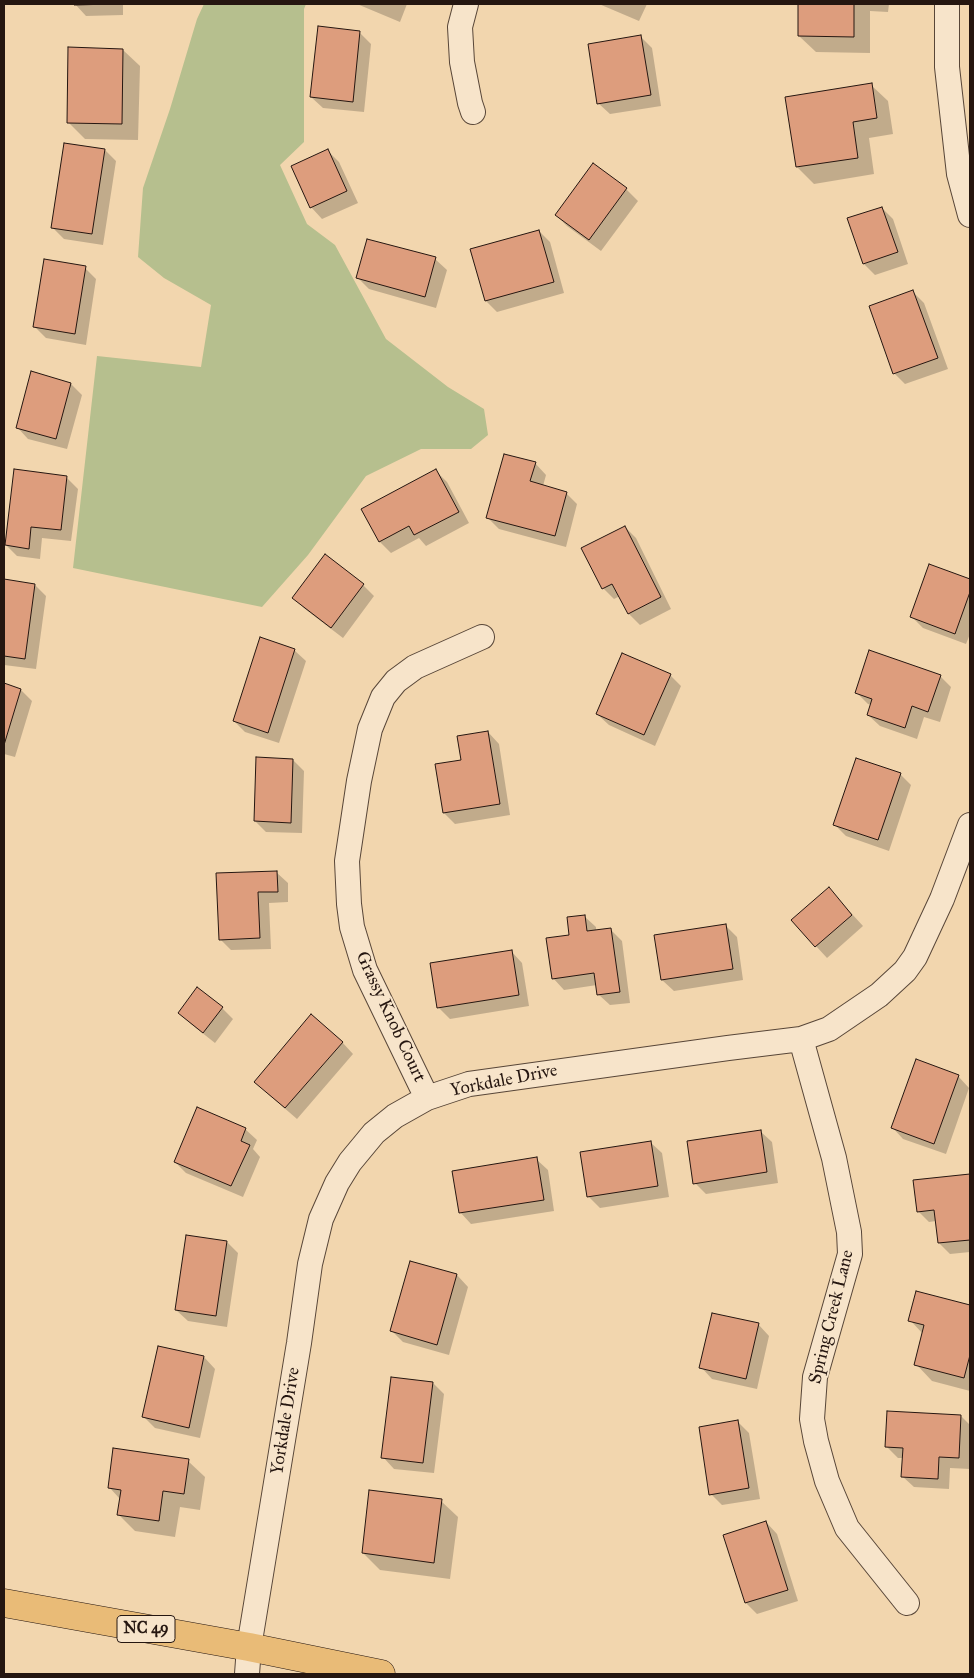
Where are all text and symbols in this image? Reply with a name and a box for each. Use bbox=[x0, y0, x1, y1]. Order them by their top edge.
street label: Grassy Knob Court bbox=[350, 948, 430, 1086]
street label: Yorkdale Drive bbox=[449, 1060, 559, 1102]
street label: Spring Creek Lane bbox=[805, 1248, 859, 1386]
street label: Yorkdale Drive bbox=[267, 1366, 305, 1476]
road number: NC 49 bbox=[117, 1616, 175, 1642]

